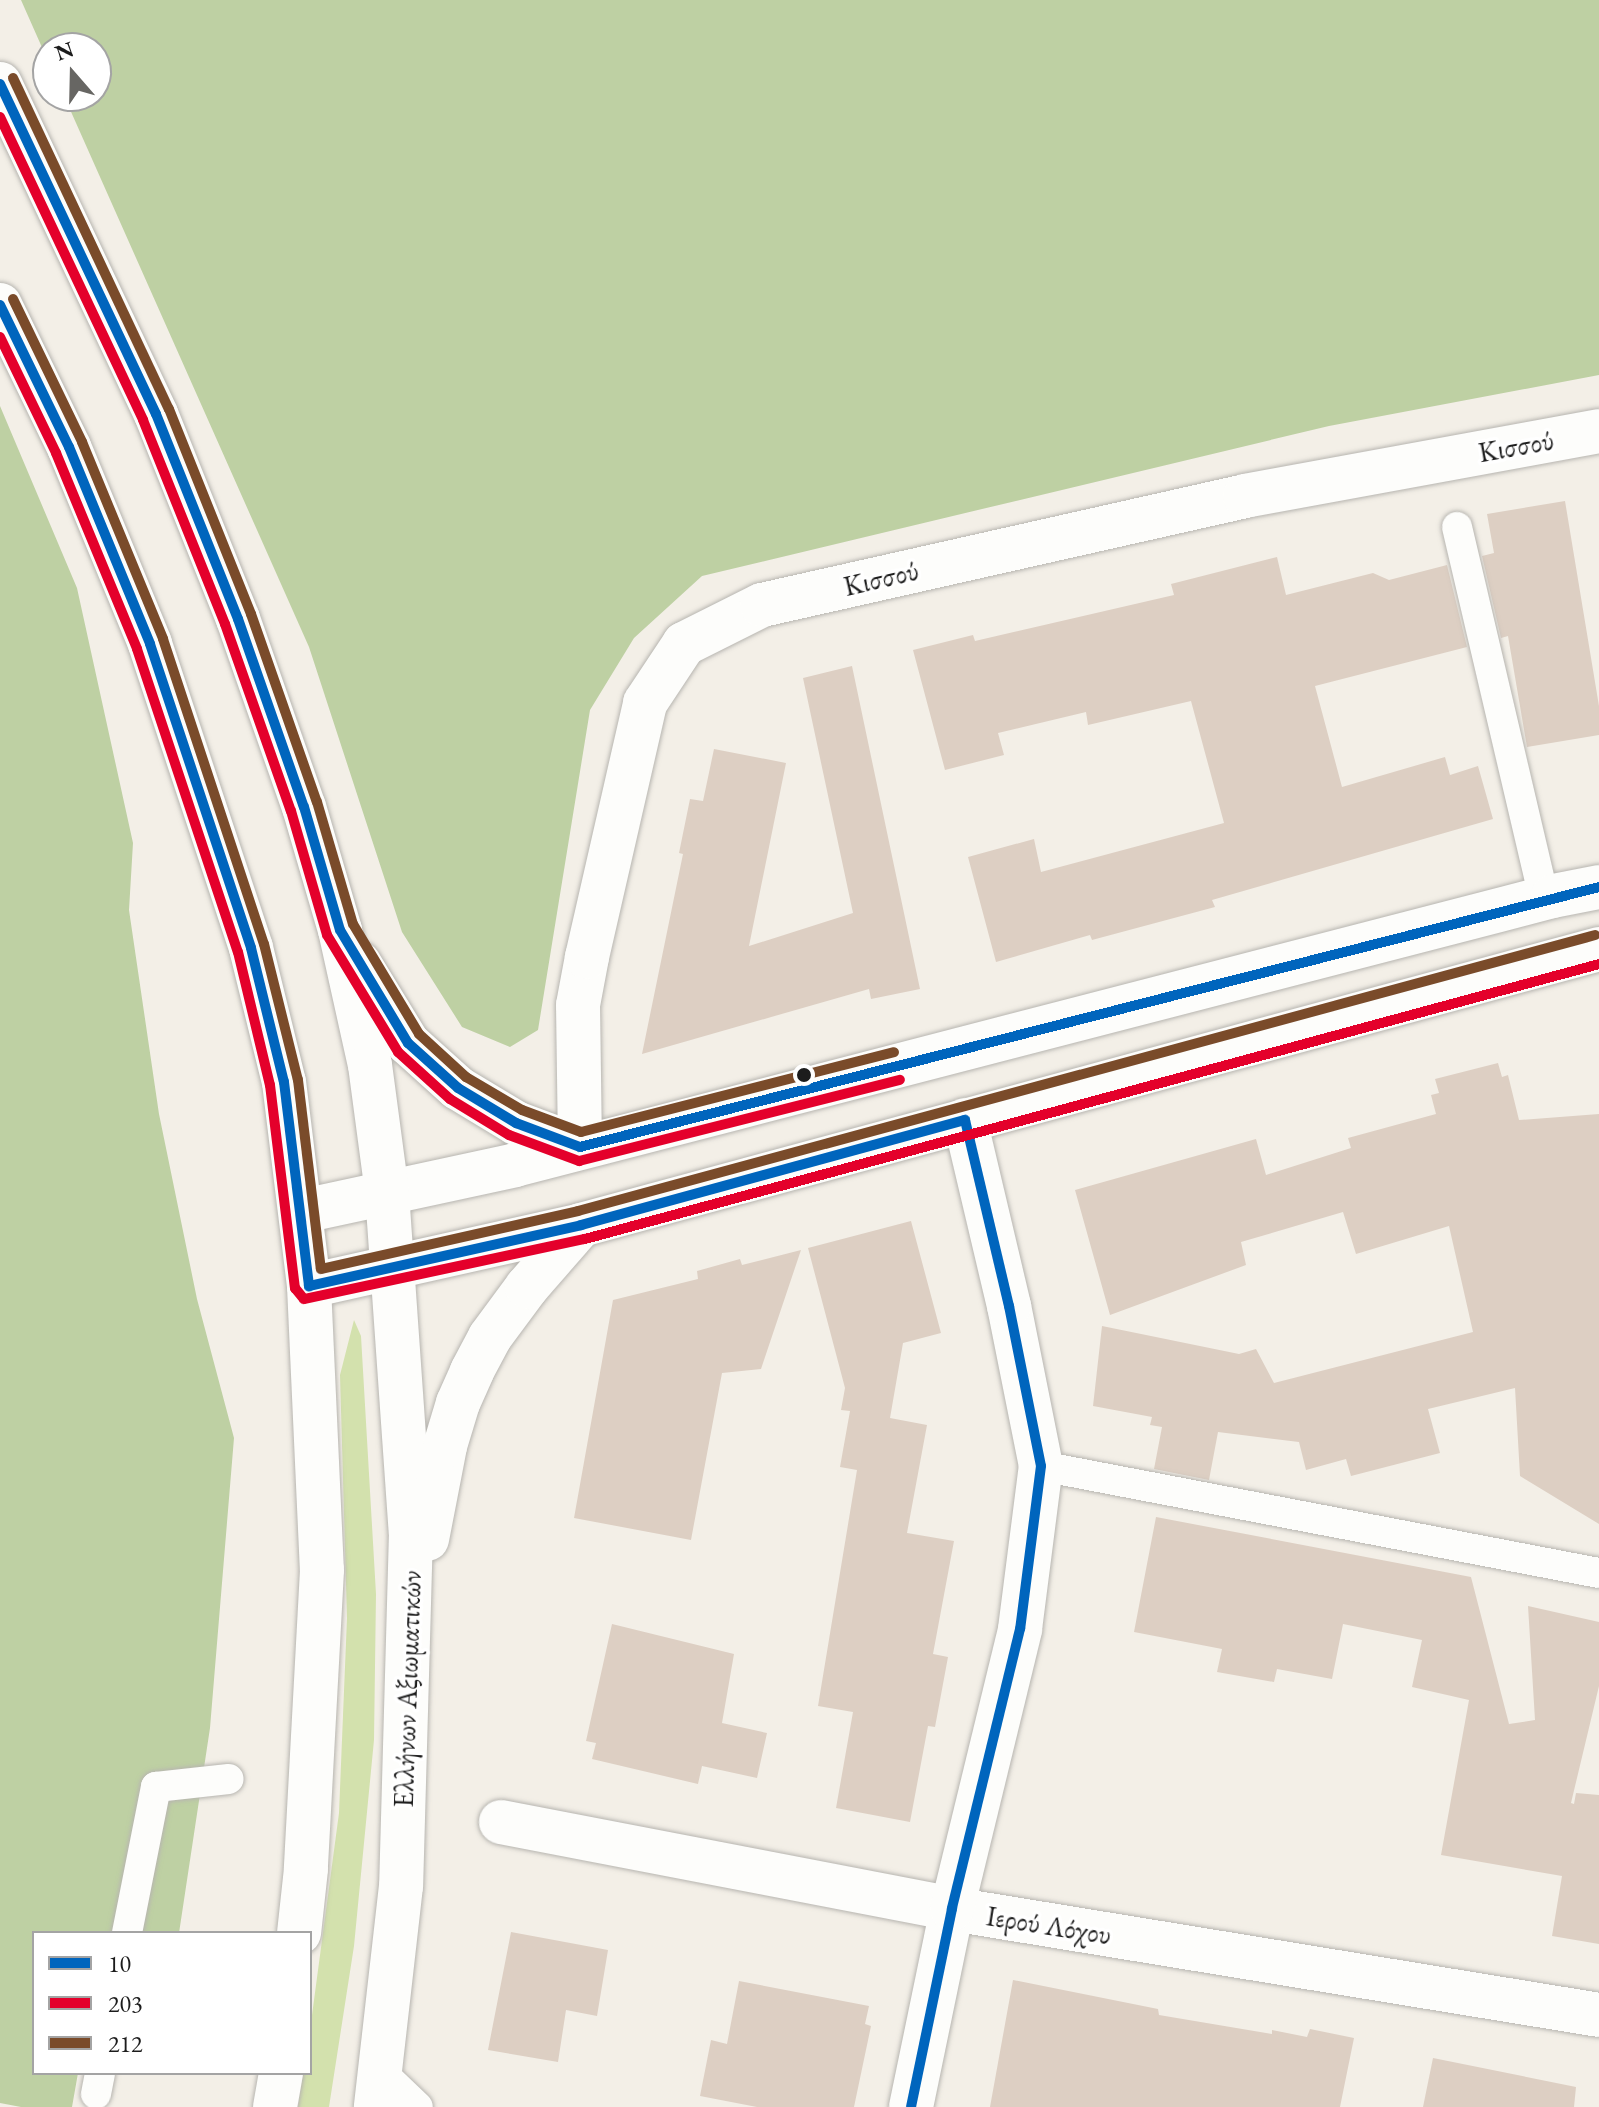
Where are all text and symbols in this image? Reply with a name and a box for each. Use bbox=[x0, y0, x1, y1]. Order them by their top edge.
north arrow bbox=[32, 32, 112, 112]
text: N bbox=[51, 34, 78, 68]
street label: Κισσού bbox=[1476, 423, 1556, 469]
street label: Κισσού bbox=[840, 553, 922, 603]
unlabelled marker bbox=[796, 1067, 812, 1083]
street label: Ελλήνων Αξιωματικών bbox=[386, 1570, 428, 1808]
street label: Ιερού Λόχου bbox=[984, 1899, 1114, 1951]
legend bbox=[32, 1931, 312, 2075]
text: 10 bbox=[108, 1948, 131, 1979]
text: 203 bbox=[108, 1988, 143, 2019]
text: 212 bbox=[108, 2028, 143, 2059]

